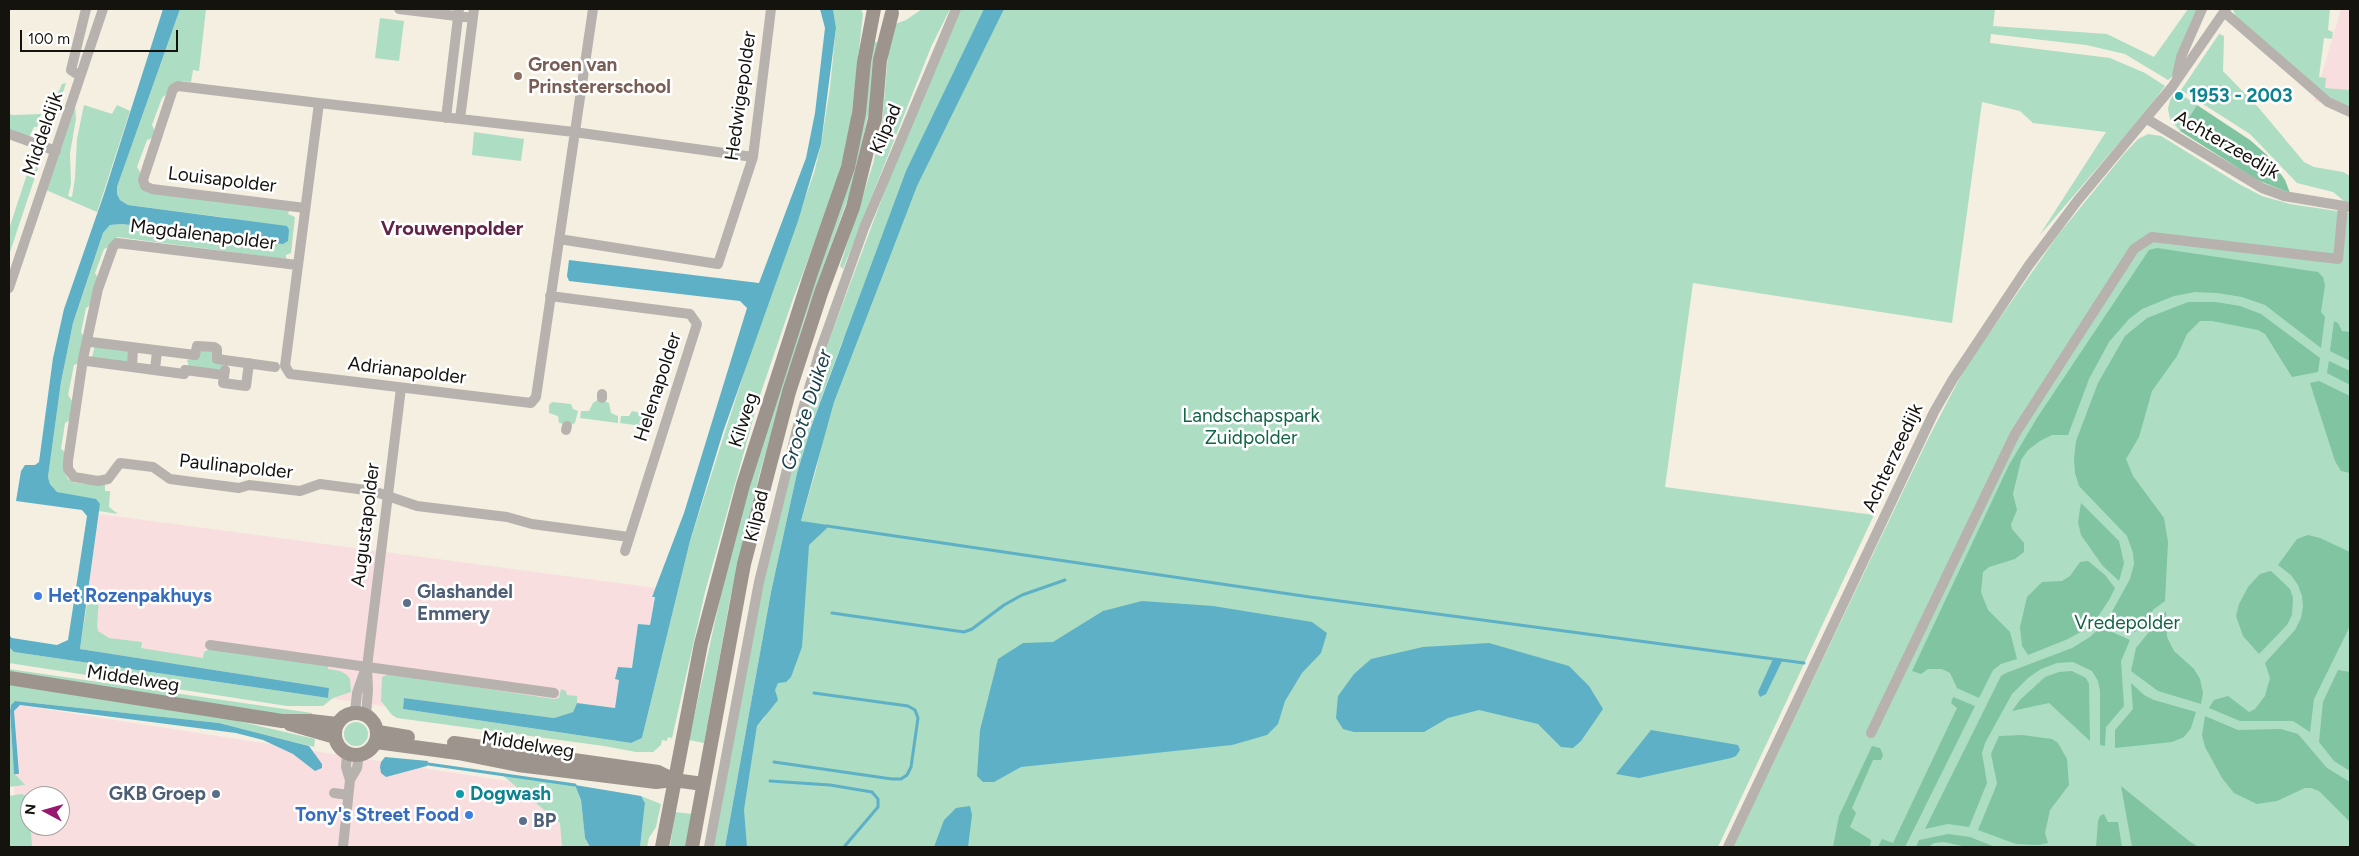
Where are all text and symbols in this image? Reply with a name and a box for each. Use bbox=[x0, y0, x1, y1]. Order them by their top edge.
scale bar bbox=[22, 20, 180, 52]
text: 100 m bbox=[28, 30, 70, 48]
street label: Hedwigepolder bbox=[721, 30, 761, 162]
place label: Groen van Prinstererschool bbox=[528, 54, 671, 98]
marker: Groen van Prinstererschool bbox=[512, 70, 524, 82]
place label: 1953 - 2003 bbox=[2189, 85, 2293, 107]
street label: Middeldijk bbox=[18, 89, 68, 179]
marker: 1953 - 2003 bbox=[2173, 90, 2185, 102]
street label: Kilpad bbox=[865, 101, 907, 157]
street label: Achterzeedijk bbox=[2170, 106, 2284, 184]
street label: Louisapolder bbox=[167, 162, 277, 198]
street label: Magdalenapolder bbox=[129, 215, 277, 255]
district label: Vrouwenpolder bbox=[381, 217, 523, 241]
street label: Helenapolder bbox=[630, 329, 686, 445]
water label: Groote Duiker bbox=[776, 347, 838, 473]
street label: Adrianapolder bbox=[347, 352, 467, 390]
street label: Kilweg bbox=[724, 390, 764, 450]
street label: Achterzeedijk bbox=[1858, 400, 1928, 516]
park label: Landschapspark Zuidpolder bbox=[1182, 405, 1320, 449]
street label: Paulinapolder bbox=[178, 450, 294, 484]
street label: Augustapolder bbox=[347, 461, 385, 589]
street label: Kilpad bbox=[740, 488, 774, 544]
place label: Glashandel Emmery bbox=[417, 581, 513, 625]
place label: Het Rozenpakhuys bbox=[48, 585, 212, 607]
marker: Het Rozenpakhuys bbox=[32, 590, 44, 602]
marker: Glashandel Emmery bbox=[401, 597, 413, 609]
park label: Vredepolder bbox=[2074, 612, 2180, 634]
street label: Middelweg bbox=[85, 660, 181, 698]
street label: Middelweg bbox=[480, 726, 576, 764]
place label: GKB Groep bbox=[109, 783, 206, 805]
place label: Dogwash bbox=[470, 783, 551, 805]
north arrow bbox=[20, 786, 70, 836]
marker: GKB Groep bbox=[210, 788, 222, 800]
marker: Dogwash bbox=[454, 788, 466, 800]
text: N bbox=[22, 803, 40, 816]
place label: Tony's Street Food bbox=[295, 804, 459, 826]
marker: Tony's Street Food bbox=[463, 809, 475, 821]
place label: BP bbox=[533, 810, 556, 832]
marker: BP bbox=[517, 815, 529, 827]

